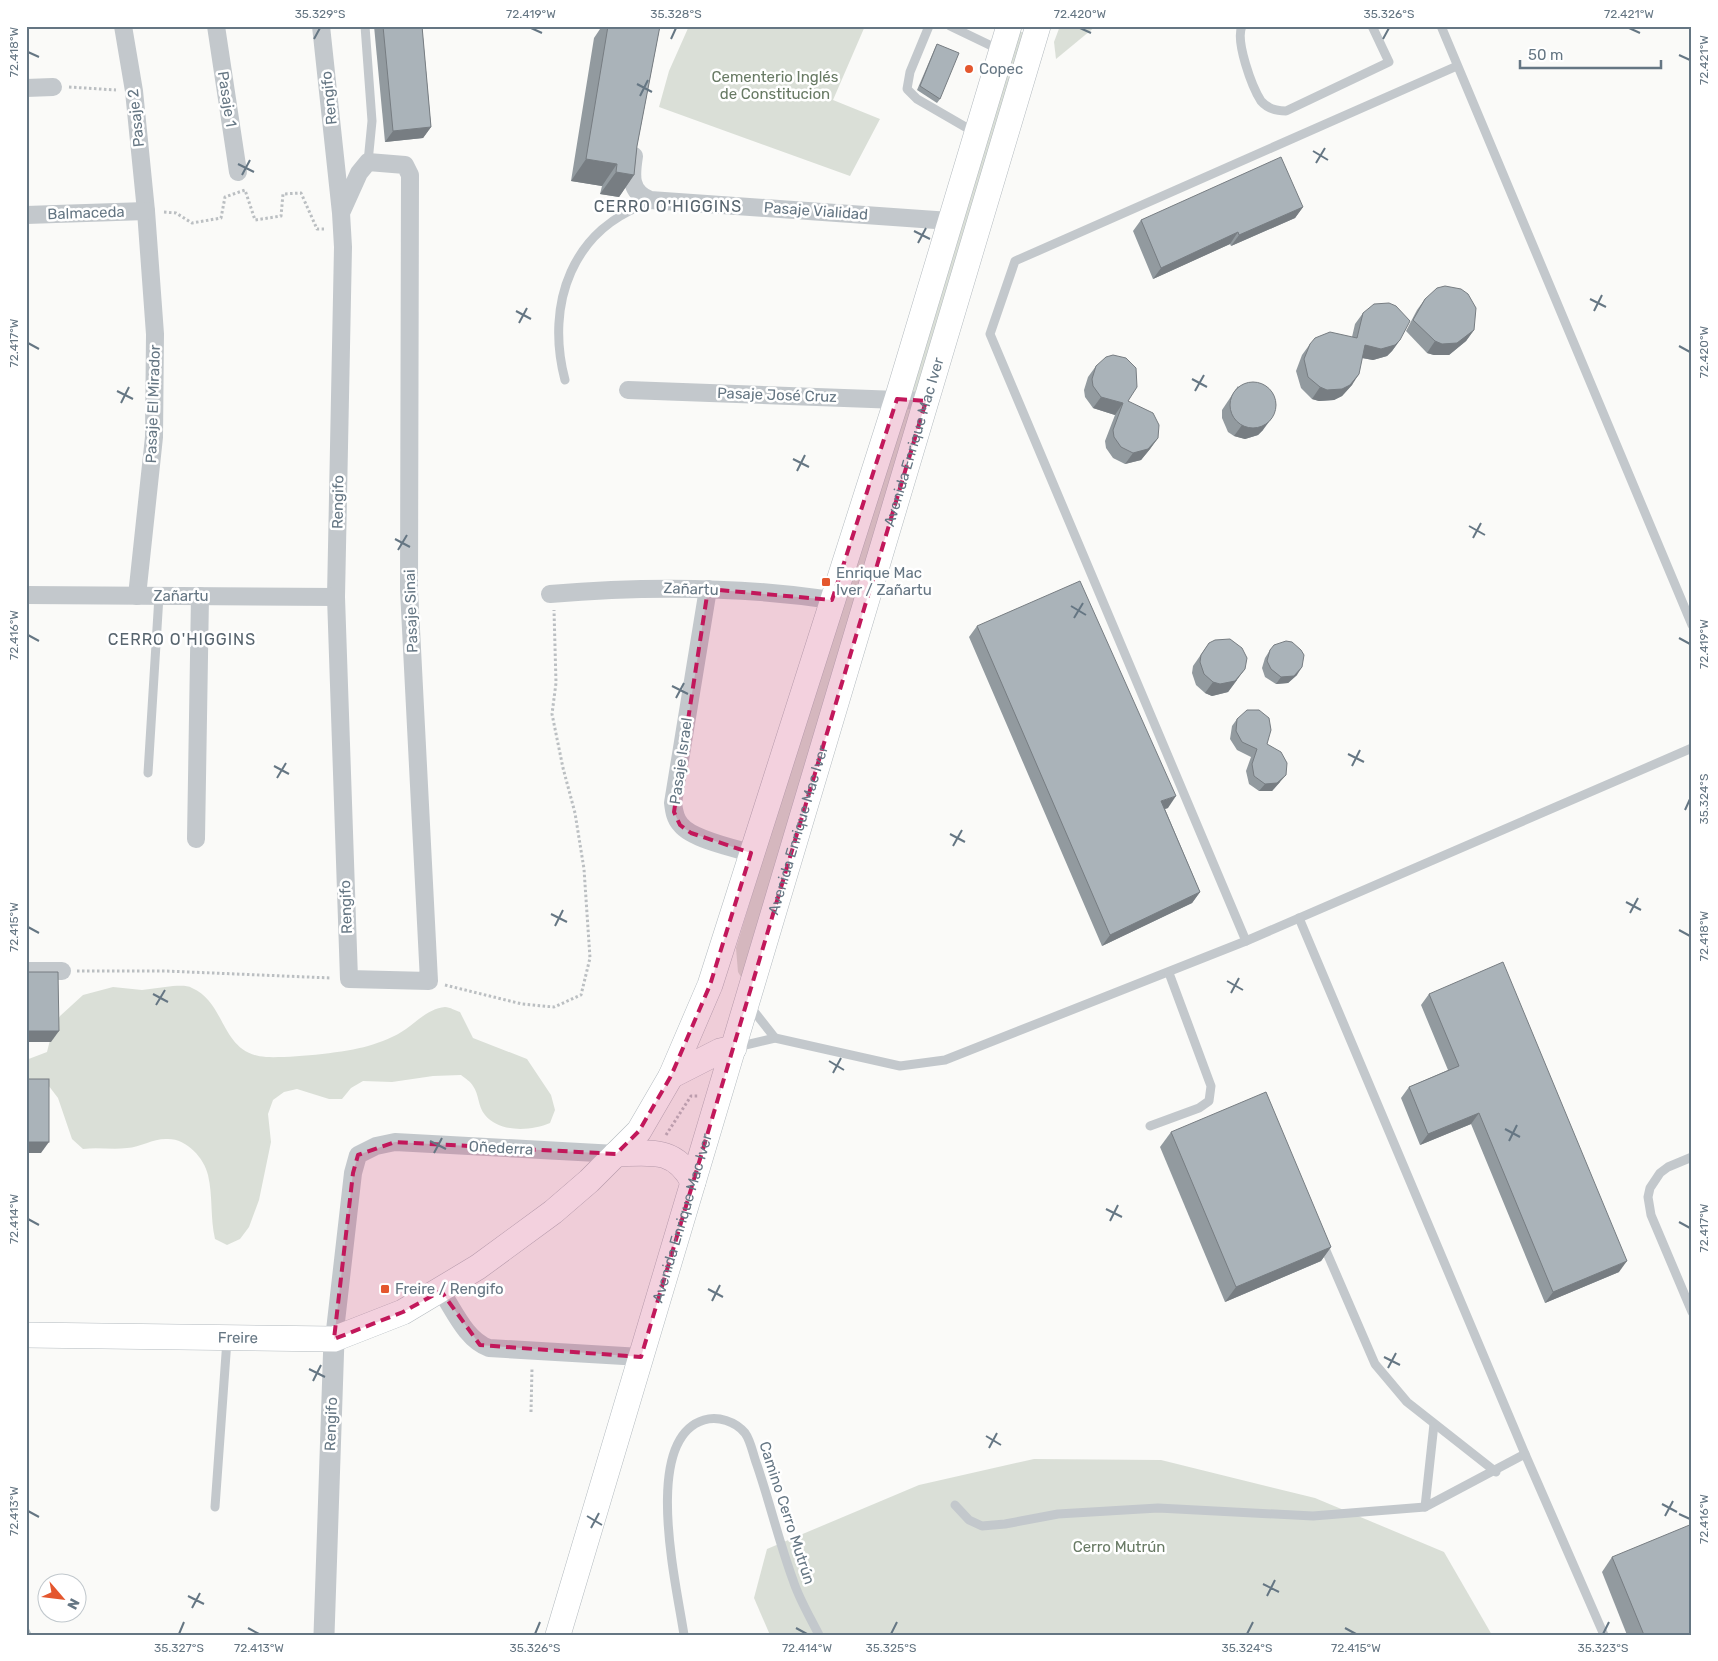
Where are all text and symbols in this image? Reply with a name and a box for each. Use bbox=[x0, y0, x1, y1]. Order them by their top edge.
text: 35.329°S bbox=[295, 7, 345, 21]
text: 72.419°W bbox=[506, 7, 556, 21]
text: 35.328°S bbox=[650, 7, 702, 21]
text: 72.420°W bbox=[1054, 7, 1107, 21]
text: 35.326°S bbox=[1364, 7, 1414, 21]
text: 72.421°W bbox=[1604, 7, 1654, 21]
text: 72.418°W bbox=[7, 26, 21, 77]
text: 72.421°W bbox=[1697, 35, 1711, 85]
scale bar bbox=[1520, 38, 1662, 70]
text: 50 m bbox=[1528, 46, 1563, 64]
place label: Copec bbox=[979, 60, 1023, 78]
marker: Copec bbox=[963, 63, 975, 75]
park label: Cementerio Inglés de Constitucion bbox=[712, 68, 839, 103]
street label: Pasaje 1 bbox=[214, 70, 240, 128]
street label: Rengifo bbox=[317, 70, 341, 126]
street label: Pasaje 2 bbox=[124, 88, 148, 148]
district label: CERRO O'HIGGINS bbox=[594, 197, 742, 216]
street label: Pasaje Vialidad bbox=[763, 198, 869, 224]
street label: Balmaceda bbox=[47, 203, 125, 223]
text: 72.417°W bbox=[7, 318, 21, 367]
text: 72.420°W bbox=[1697, 325, 1711, 378]
street label: Pasaje El Mirador bbox=[142, 344, 164, 464]
street label: Avenida Enrique Mac Iver bbox=[880, 355, 948, 529]
street label: Pasaje José Cruz bbox=[717, 384, 838, 406]
street label: Rengifo bbox=[329, 475, 347, 529]
place label: Enrique Mac Iver / Zañartu bbox=[836, 564, 932, 599]
street label: Pasaje Sinai bbox=[401, 569, 421, 653]
marker: Enrique Mac Iver / Zañartu bbox=[820, 576, 832, 588]
street label: Zañartu bbox=[663, 579, 719, 599]
street label: Zañartu bbox=[153, 587, 209, 605]
text: 72.416°W bbox=[7, 610, 21, 660]
text: 72.419°W bbox=[1697, 619, 1711, 669]
district label: CERRO O'HIGGINS bbox=[108, 630, 256, 649]
street label: Pasaje Israel bbox=[666, 716, 696, 806]
street label: Avenida Enrique Mac Iver bbox=[764, 743, 832, 917]
text: 35.324°S bbox=[1697, 774, 1711, 824]
street label: Rengifo bbox=[336, 880, 356, 934]
text: 72.415°W bbox=[7, 902, 21, 952]
text: 72.418°W bbox=[1697, 910, 1711, 961]
street label: Avenida Enrique Mac Iver bbox=[649, 1131, 716, 1305]
street label: Oñederra bbox=[468, 1137, 534, 1159]
text: 72.414°W bbox=[7, 1194, 21, 1244]
text: 72.417°W bbox=[1697, 1203, 1711, 1252]
place label: Freire / Rengifo bbox=[395, 1280, 504, 1298]
marker: Freire / Rengifo bbox=[379, 1283, 391, 1295]
street label: Freire bbox=[218, 1328, 258, 1347]
street label: Rengifo bbox=[321, 1397, 341, 1451]
street label: Camino Cerro Mutrún bbox=[755, 1439, 819, 1587]
text: 72.413°W bbox=[7, 1486, 21, 1536]
text: 72.416°W bbox=[1697, 1494, 1711, 1544]
park label: Cerro Mutrún bbox=[1073, 1538, 1165, 1556]
north arrow bbox=[38, 1574, 88, 1624]
text: N bbox=[63, 1595, 83, 1612]
text: 35.327°S bbox=[154, 1641, 204, 1655]
text: 72.413°W bbox=[234, 1641, 284, 1655]
text: 35.326°S bbox=[510, 1641, 560, 1655]
text: 72.414°W bbox=[782, 1641, 832, 1655]
text: 35.325°S bbox=[866, 1641, 916, 1655]
text: 35.324°S bbox=[1222, 1641, 1272, 1655]
text: 72.415°W bbox=[1331, 1641, 1381, 1655]
text: 35.323°S bbox=[1578, 1641, 1628, 1655]

